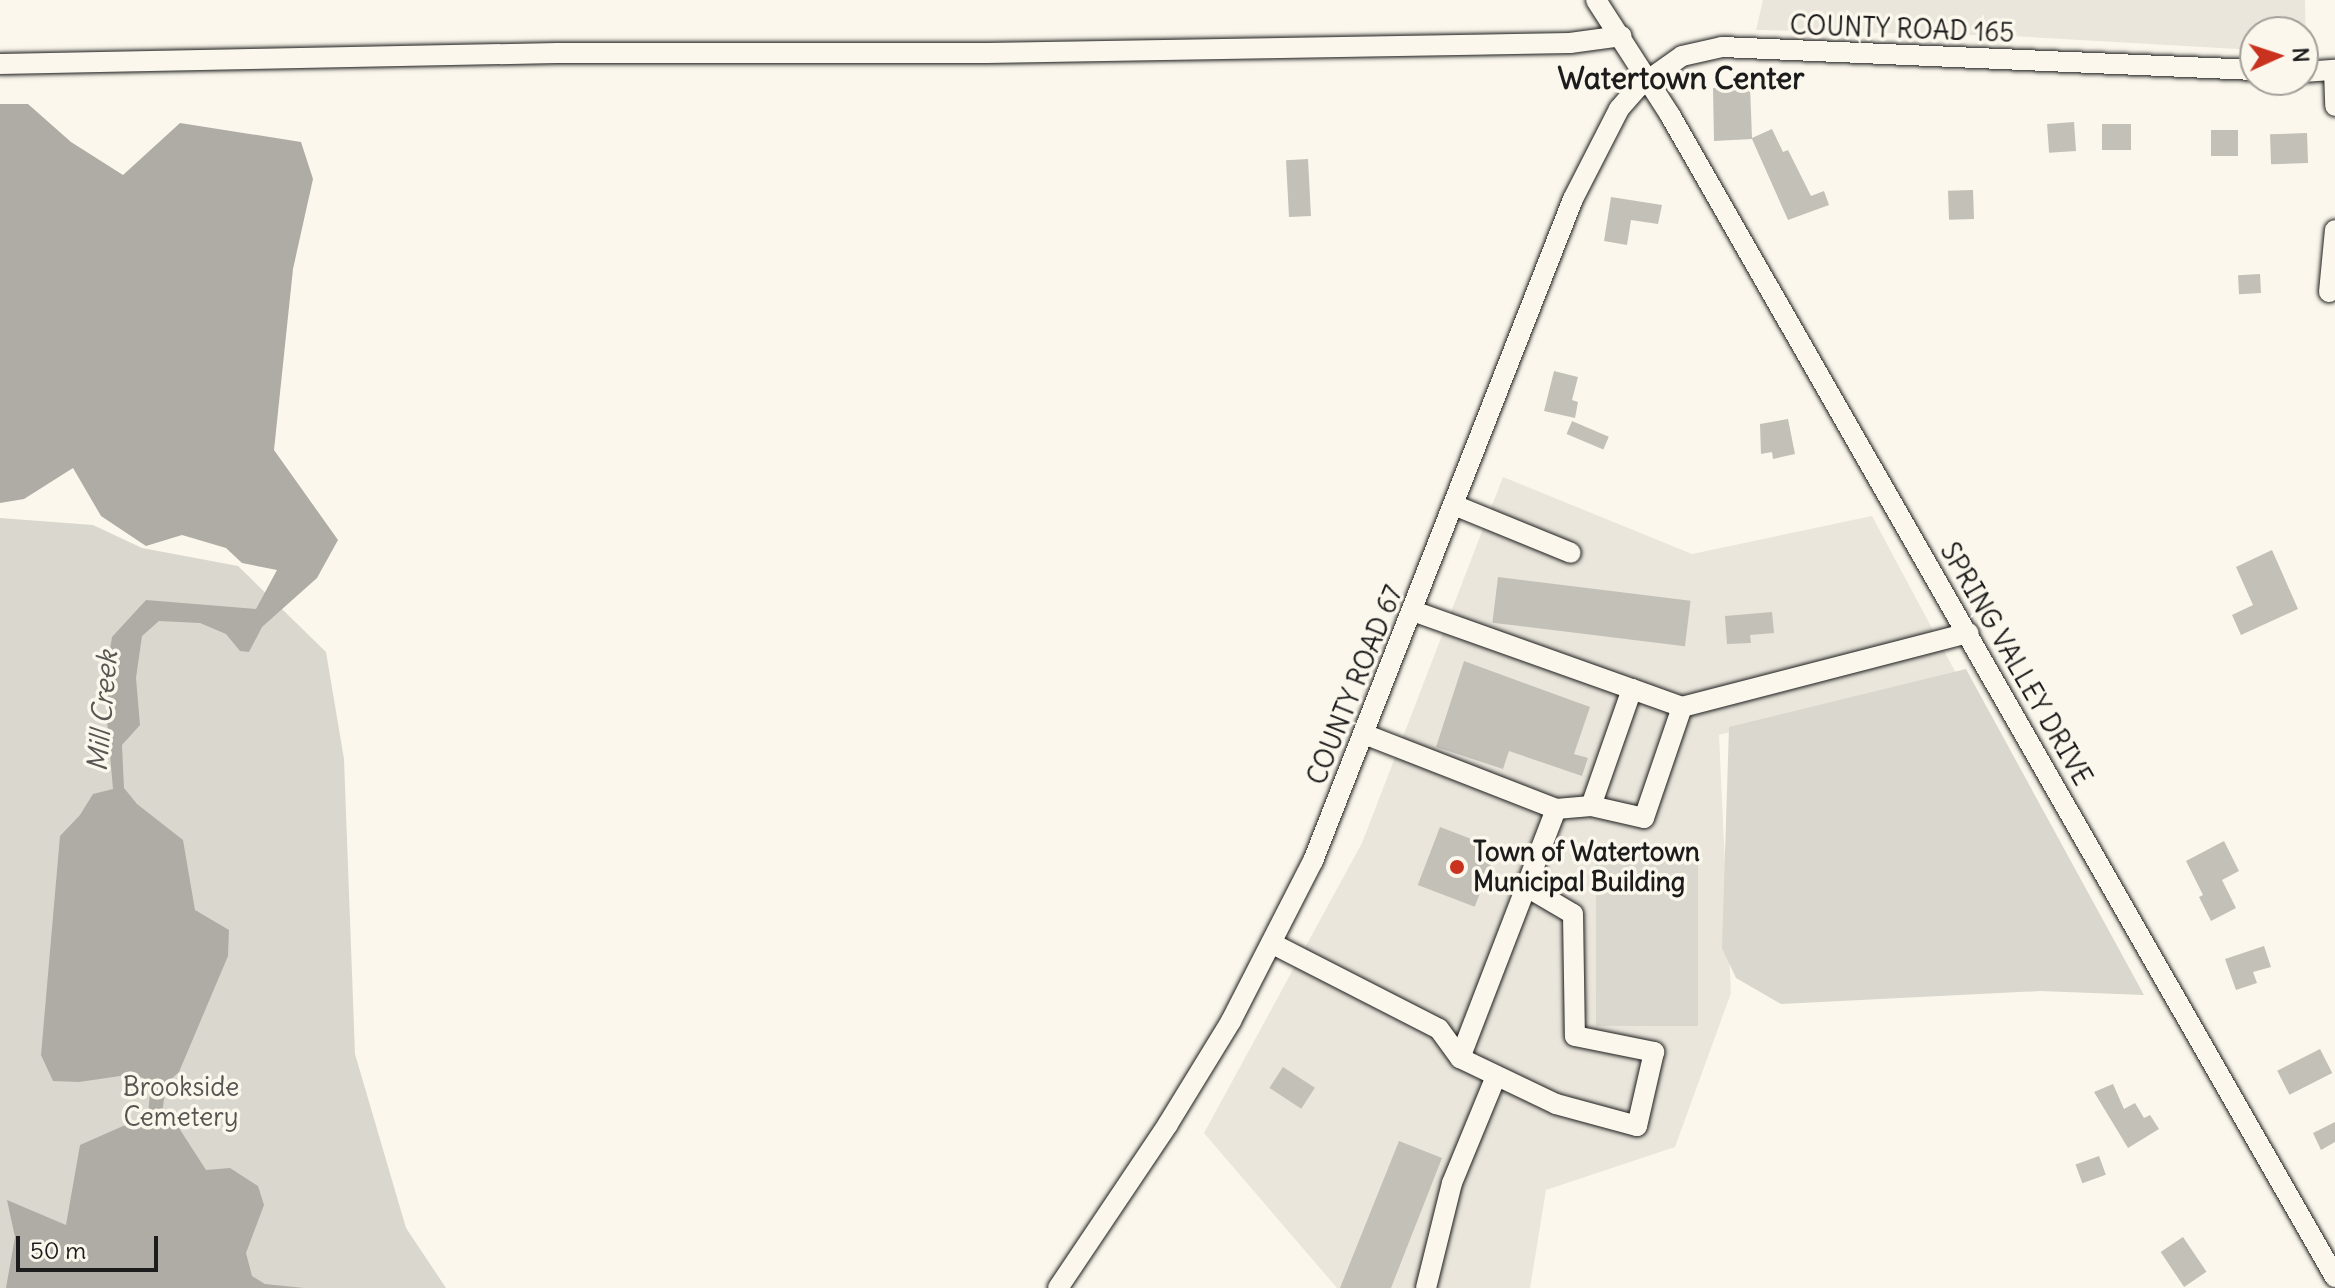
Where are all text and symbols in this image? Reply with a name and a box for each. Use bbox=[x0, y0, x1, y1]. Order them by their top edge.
street label: COUNTY ROAD 165 bbox=[1789, 9, 2015, 49]
north arrow bbox=[2239, 16, 2319, 96]
text: N bbox=[2287, 47, 2315, 63]
district label: Watertown Center bbox=[1557, 60, 1805, 96]
street label: SPRING VALLEY DRIVE bbox=[1934, 537, 2098, 791]
street label: COUNTY ROAD 67 bbox=[1301, 581, 1409, 789]
water label: Mill Creek bbox=[80, 649, 124, 773]
place label: Town of Watertown Municipal Building bbox=[1473, 836, 1700, 898]
marker: Town of Watertown Municipal Building bbox=[1448, 858, 1466, 876]
park label: Brookside Cemetery bbox=[123, 1071, 239, 1132]
scale bar bbox=[20, 1220, 162, 1270]
text: 50 m bbox=[30, 1235, 86, 1265]

